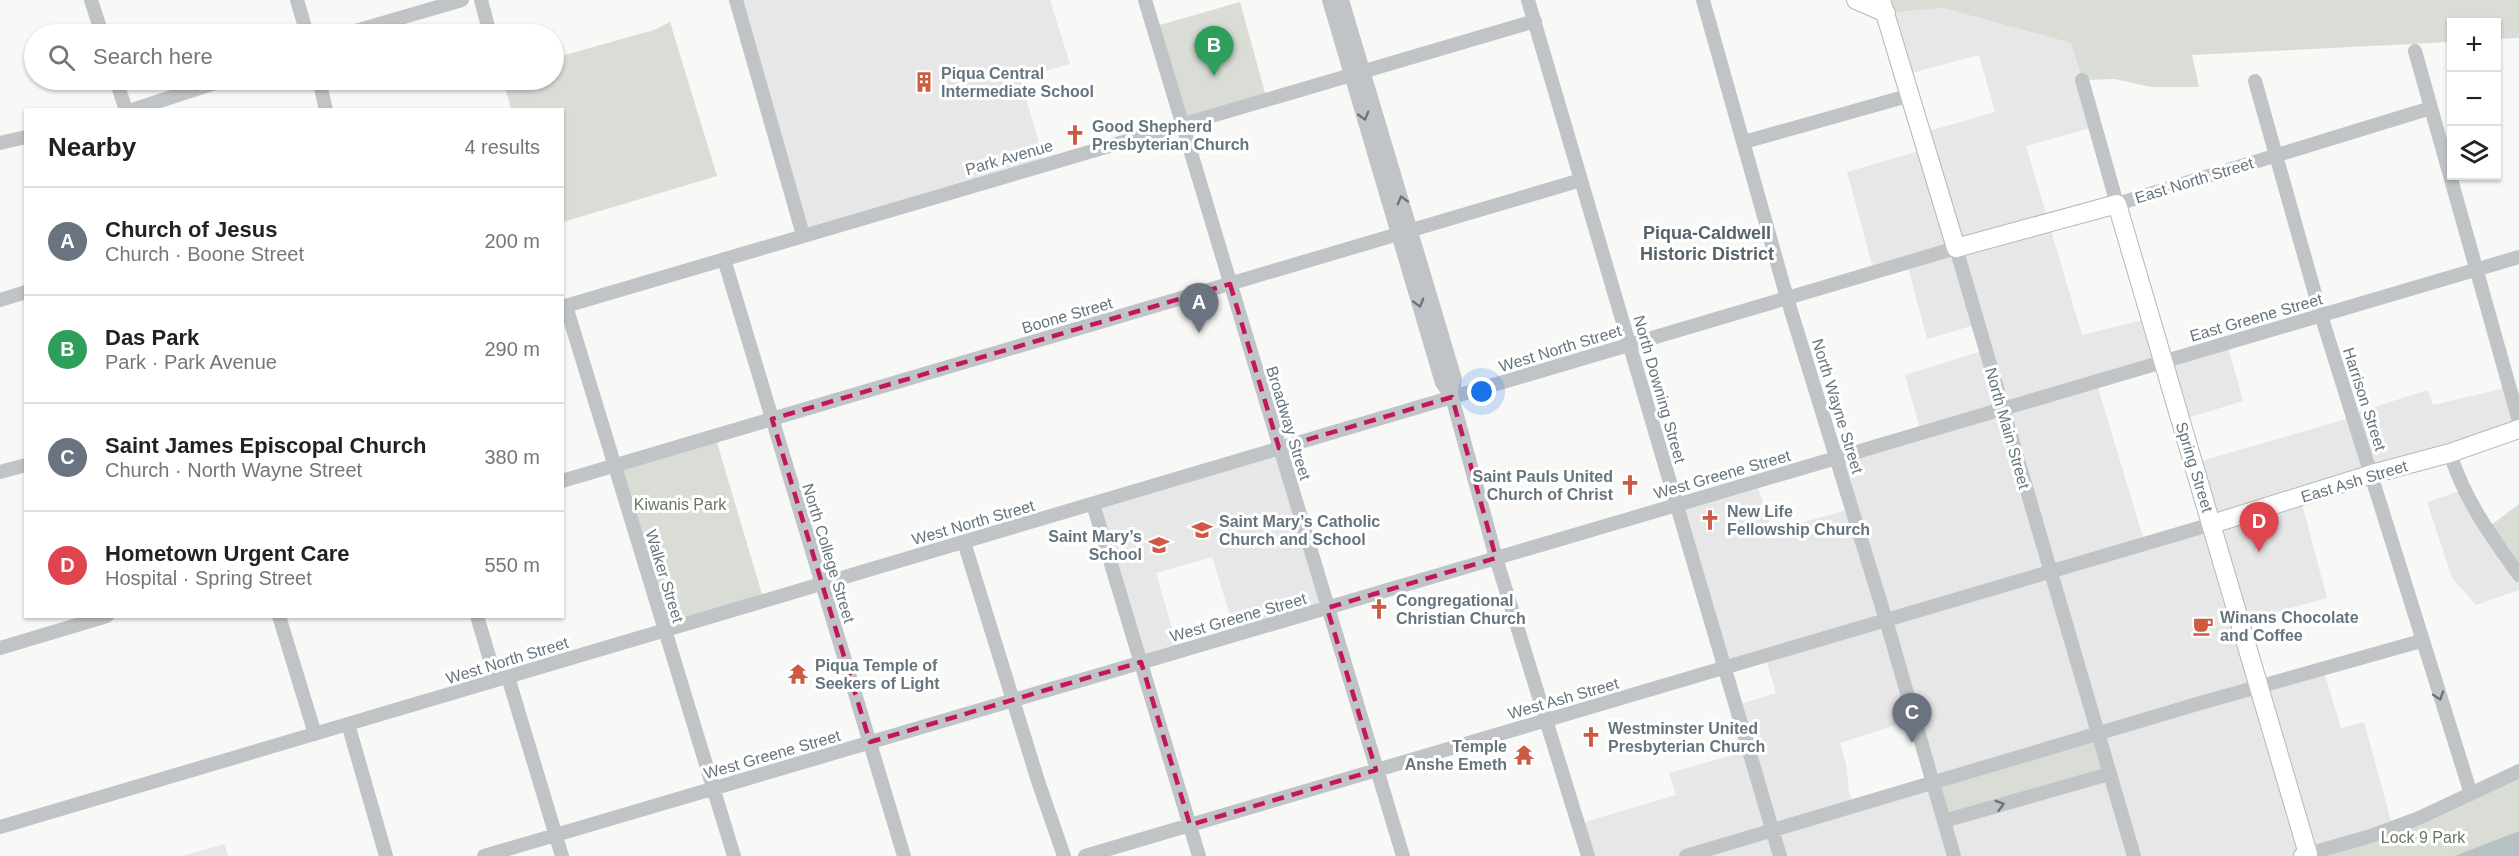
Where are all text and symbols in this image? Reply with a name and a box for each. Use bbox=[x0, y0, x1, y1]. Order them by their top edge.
map controls bbox=[2447, 18, 2501, 180]
button: + bbox=[2447, 18, 2501, 72]
search box bbox=[24, 24, 564, 90]
pin: B bbox=[1194, 26, 1234, 76]
icon: search bbox=[45, 41, 78, 74]
text: Search here bbox=[93, 44, 213, 69]
place label: Piqua Central Intermediate School bbox=[941, 65, 1094, 100]
building icon: Piqua Central Intermediate School bbox=[912, 70, 936, 94]
button: − bbox=[2447, 72, 2501, 126]
one-way arrow bbox=[1357, 110, 1369, 121]
place label: Good Shepherd Presbyterian Church bbox=[1092, 118, 1249, 153]
church icon: Good Shepherd Presbyterian Church bbox=[1063, 123, 1087, 147]
button: layers bbox=[2447, 126, 2501, 180]
text: Nearby bbox=[48, 132, 136, 162]
text: 4 results bbox=[464, 136, 540, 158]
street label: Park Avenue bbox=[963, 137, 1055, 178]
street label: East North Street bbox=[2133, 154, 2256, 207]
one-way arrow bbox=[1397, 195, 1409, 206]
text: Church of Jesus bbox=[105, 217, 277, 242]
district label: Piqua-Caldwell Historic District bbox=[1640, 223, 1774, 264]
text: A bbox=[60, 230, 75, 252]
text: 200 m bbox=[484, 230, 540, 252]
text: Church · Boone Street bbox=[105, 243, 304, 265]
pin: A bbox=[1180, 284, 1218, 333]
street label: East Greene Street bbox=[2188, 290, 2325, 345]
street label: Boone Street bbox=[1020, 294, 1115, 337]
one-way arrow bbox=[1412, 298, 1424, 308]
street label: North Downing Street bbox=[1630, 313, 1689, 466]
street label: West North Street bbox=[1497, 322, 1624, 375]
text: Das Park bbox=[105, 325, 199, 350]
street label: North Wayne Street bbox=[1809, 337, 1866, 476]
text: B bbox=[60, 338, 75, 360]
text: 290 m bbox=[484, 338, 540, 360]
street label: Harrison Street bbox=[2340, 345, 2389, 453]
text: Park · Park Avenue bbox=[105, 351, 277, 373]
street label: Broadway Street bbox=[1263, 364, 1314, 483]
street label: North Main Street bbox=[1982, 366, 2033, 491]
your location bbox=[1467, 377, 1496, 406]
street label: Spring Street bbox=[2173, 420, 2216, 515]
text: Saint James Episcopal Church bbox=[105, 433, 427, 458]
text: C bbox=[60, 446, 75, 468]
text: 380 m bbox=[484, 446, 540, 468]
street label: West Greene Street bbox=[1652, 447, 1793, 502]
street label: East Ash Street bbox=[2299, 457, 2410, 506]
text: Church · North Wayne Street bbox=[105, 459, 362, 481]
place label: Saint Pauls United Church of Christ bbox=[1473, 468, 1614, 503]
church icon: Saint Pauls United Church of Christ bbox=[1618, 473, 1642, 497]
street label: North College Street bbox=[799, 481, 858, 625]
park label: Kiwanis Park bbox=[634, 496, 727, 513]
street label: West North Street bbox=[910, 497, 1037, 548]
pin: D bbox=[2240, 502, 2278, 552]
place label: New Life Fellowship Church bbox=[1727, 503, 1870, 538]
church icon: New Life Fellowship Church bbox=[1698, 508, 1722, 532]
place label: Saint Mary’s Catholic Church and School bbox=[1219, 513, 1380, 548]
school or university icon: Saint Mary’s Catholic Church and School bbox=[1190, 518, 1214, 542]
street label: Walker Street bbox=[642, 528, 687, 625]
place label: Saint Mary’s School bbox=[1048, 528, 1142, 563]
school or university icon: Saint Mary’s School bbox=[1147, 533, 1171, 557]
text: Hometown Urgent Care bbox=[105, 541, 349, 566]
text: D bbox=[60, 554, 75, 576]
text: 550 m bbox=[484, 554, 540, 576]
text: Hospital · Spring Street bbox=[105, 567, 312, 589]
street label: West Greene Street bbox=[1168, 590, 1309, 645]
place label: Congregational Christian Church bbox=[1396, 592, 1526, 627]
church icon: Congregational Christian Church bbox=[1367, 597, 1391, 621]
place label: Winans Chocolate and Coffee bbox=[2220, 609, 2359, 644]
cafe icon: Winans Chocolate and Coffee bbox=[2191, 614, 2215, 638]
street label: West North Street bbox=[444, 634, 571, 687]
place label: Piqua Temple of Seekers of Light bbox=[815, 657, 940, 692]
temple icon: Piqua Temple of Seekers of Light bbox=[786, 662, 810, 686]
street label: West Ash Street bbox=[1506, 674, 1621, 722]
one-way arrow bbox=[2432, 690, 2444, 701]
pin: C bbox=[1892, 694, 1932, 743]
place label: Westminster United Presbyterian Church bbox=[1608, 720, 1765, 755]
church icon: Westminster United Presbyterian Church bbox=[1579, 725, 1603, 749]
street label: West Greene Street bbox=[702, 727, 843, 782]
place label: Temple Anshe Emeth bbox=[1405, 738, 1507, 773]
temple icon: Temple Anshe Emeth bbox=[1512, 743, 1536, 767]
one-way arrow bbox=[1995, 800, 2005, 813]
park label: Lock 9 Park bbox=[2381, 829, 2466, 846]

